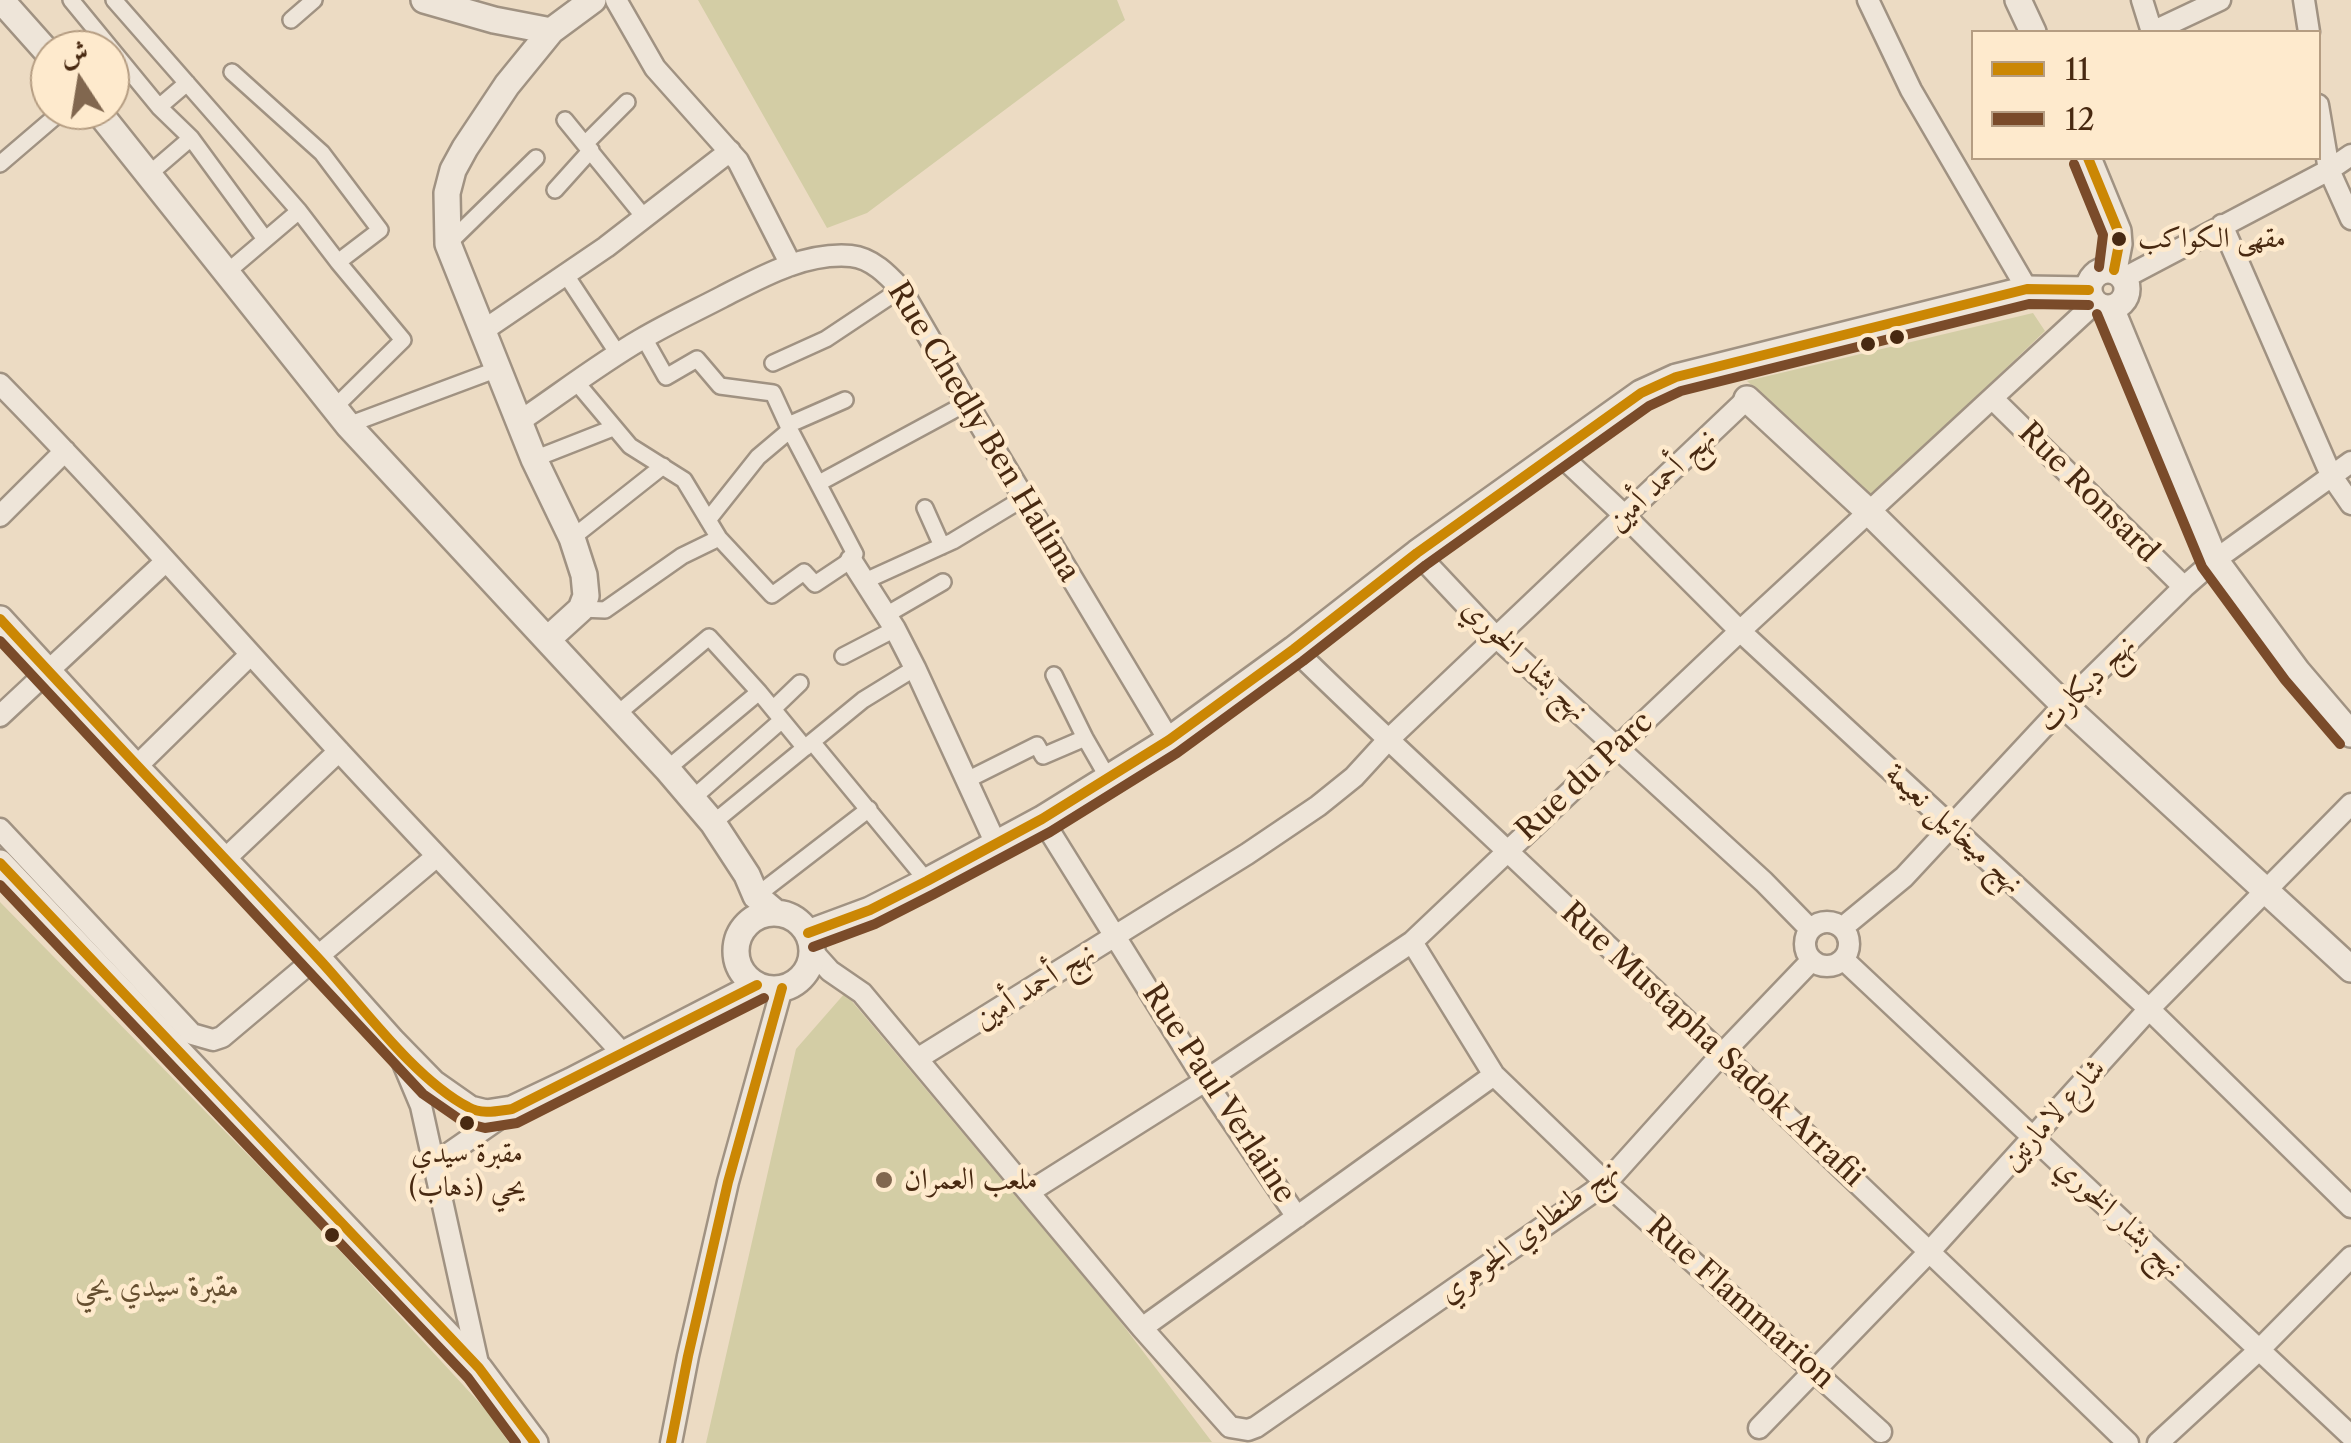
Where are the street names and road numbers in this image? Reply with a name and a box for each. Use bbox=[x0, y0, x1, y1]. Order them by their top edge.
street label: Rue Chedly Ben Halima bbox=[879, 276, 1087, 588]
street label: Rue Ronsard bbox=[2010, 415, 2166, 571]
street label: نهج أحمد أمين bbox=[1600, 421, 1724, 539]
street label: نهج بشار الخوري bbox=[1454, 591, 1596, 729]
street label: نهج ديكارت bbox=[2031, 628, 2143, 740]
street label: Rue du Parc bbox=[1509, 705, 1661, 849]
street label: نهج ميخائيل نعيمة bbox=[1877, 756, 2031, 902]
street label: Rue Mustapha Sadok Arrafii bbox=[1553, 895, 1871, 1195]
street label: نهج أحمد أمين bbox=[968, 935, 1102, 1037]
street label: Rue Paul Verlaine bbox=[1134, 978, 1302, 1210]
street label: شارع لامارتين bbox=[1994, 1052, 2114, 1178]
street label: نهج بشار الخوري bbox=[2048, 1150, 2190, 1286]
street label: نهج طنطاوي الجوهري bbox=[1432, 1153, 1626, 1311]
street label: Rue Flammarion bbox=[1639, 1209, 1841, 1397]

